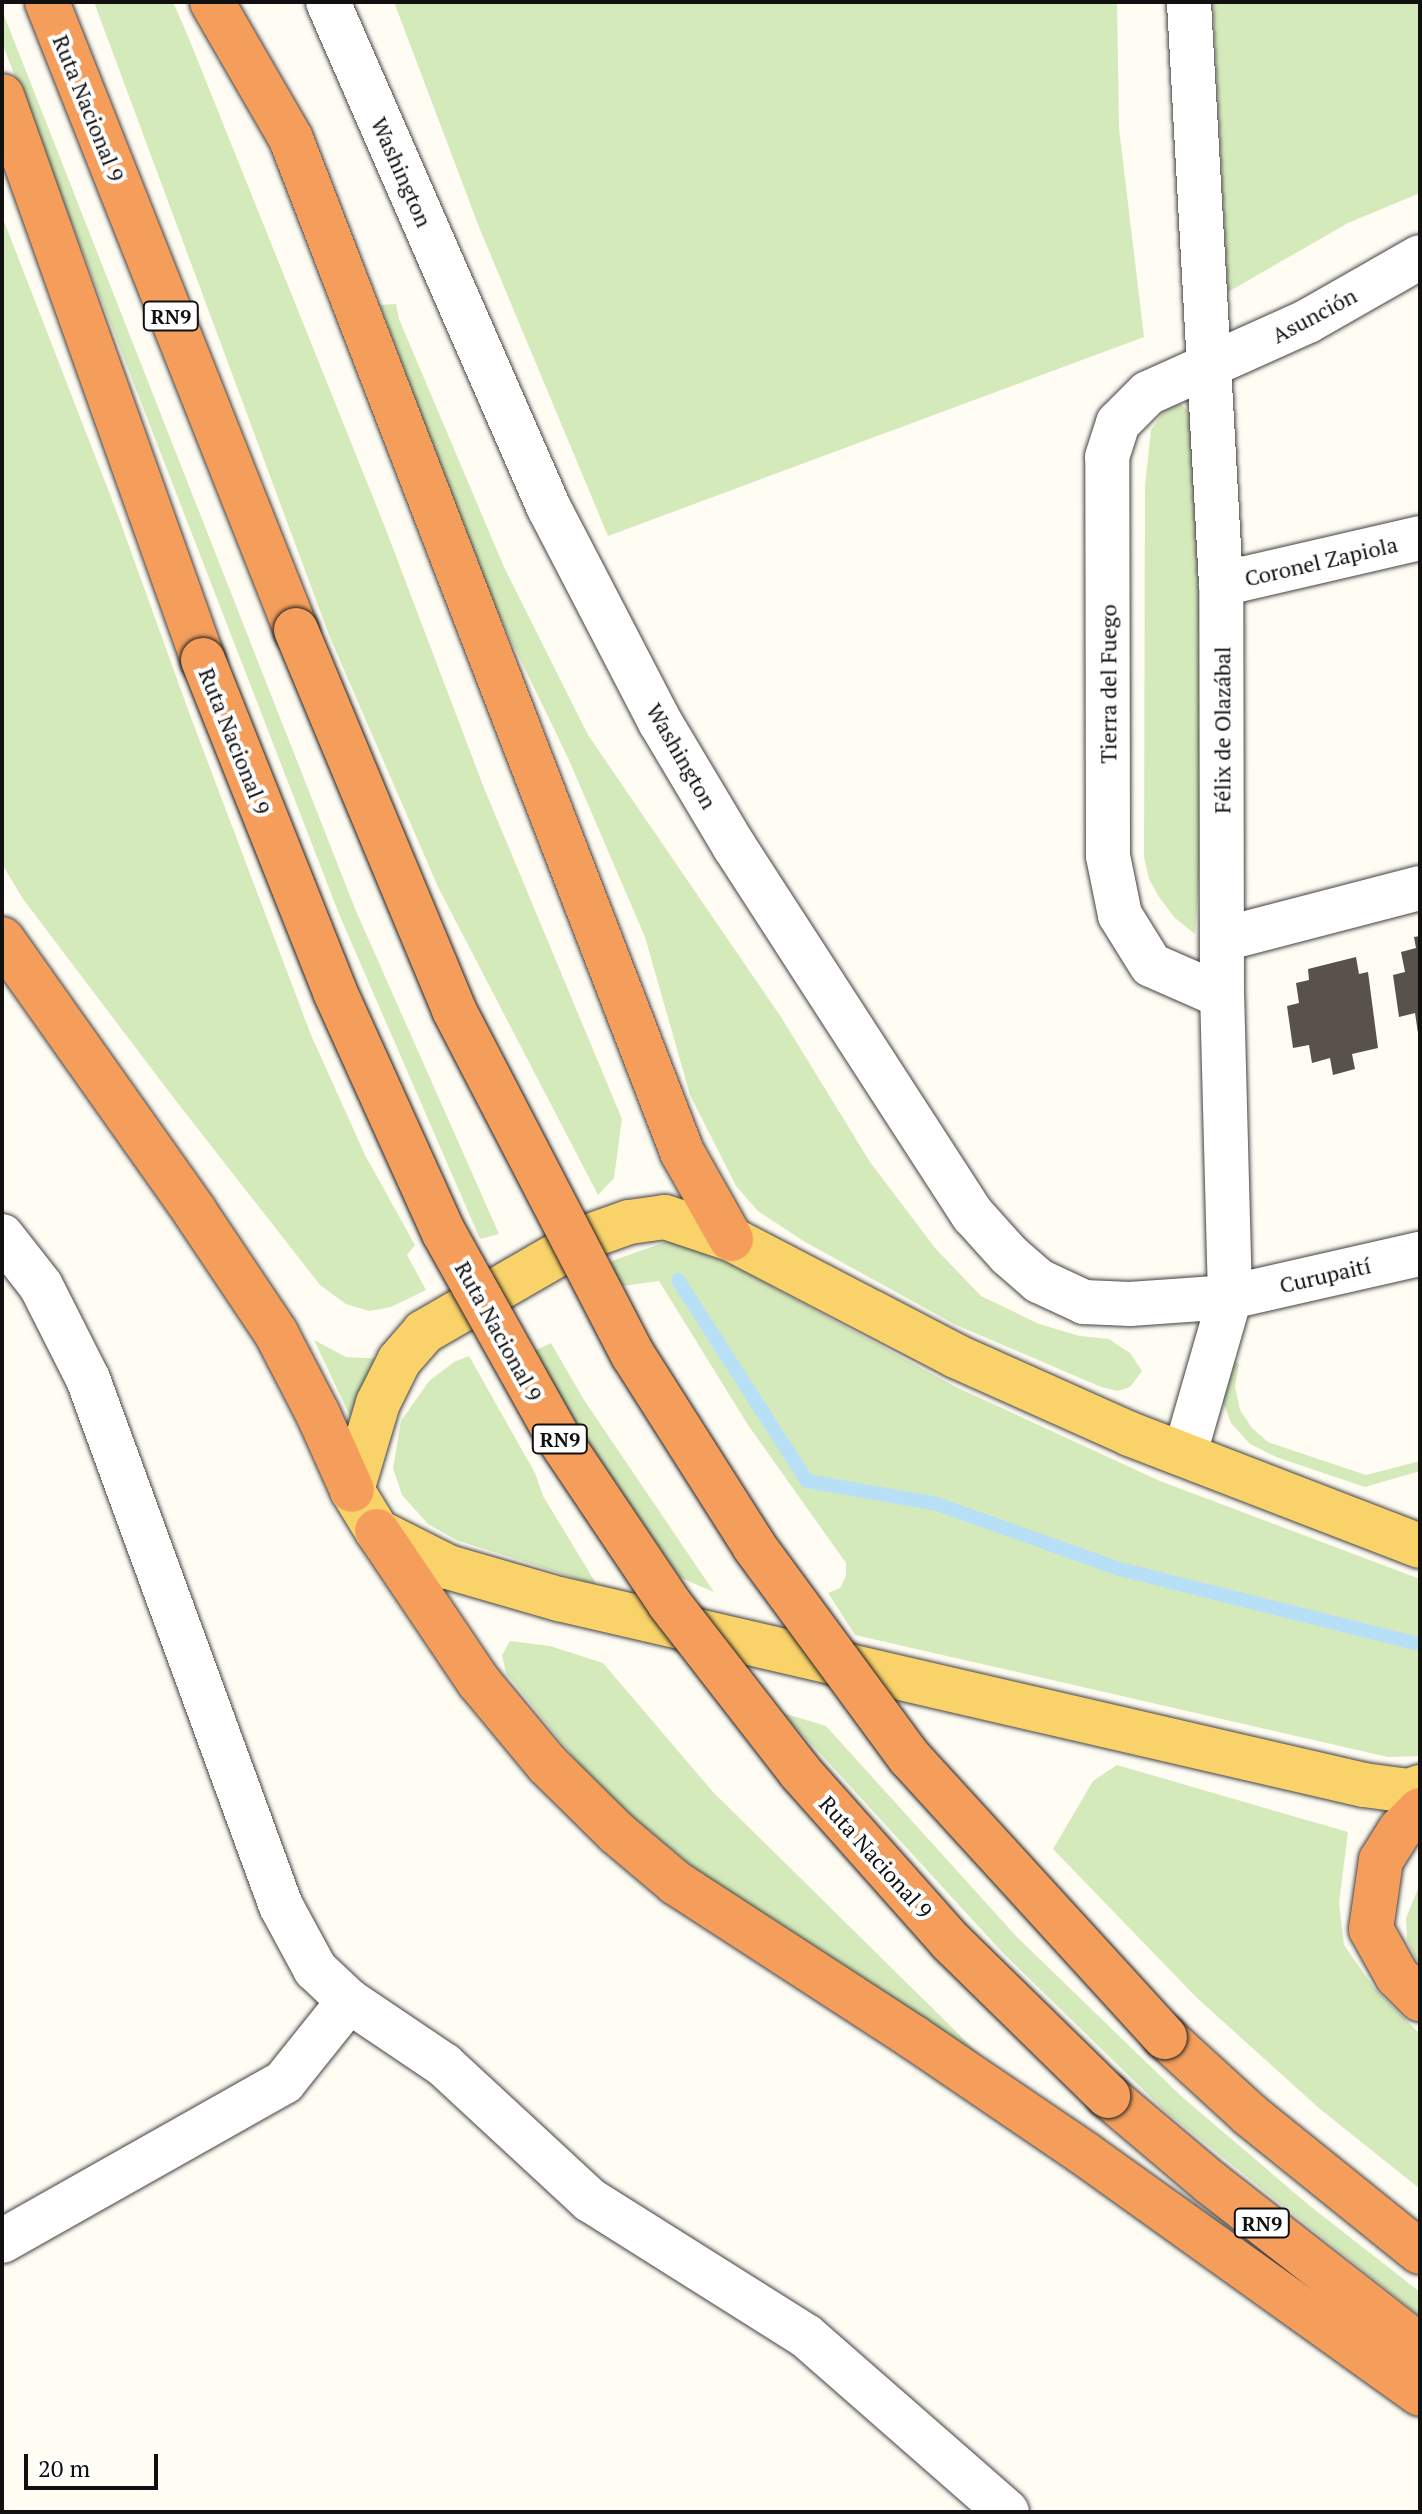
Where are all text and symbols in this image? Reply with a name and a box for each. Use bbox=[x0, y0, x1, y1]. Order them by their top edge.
street label: Ruta Nacional 9 bbox=[48, 31, 130, 185]
street label: Washington bbox=[366, 113, 438, 231]
street label: Asunción bbox=[1267, 282, 1361, 348]
road number: RN9 bbox=[141, 300, 201, 332]
street label: Coronel Zapiola bbox=[1242, 531, 1400, 591]
street label: Tierra del Fuego bbox=[1095, 604, 1121, 764]
street label: Félix de Olazábal bbox=[1209, 646, 1235, 814]
street label: Ruta Nacional 9 bbox=[194, 664, 276, 818]
street label: Washington bbox=[641, 699, 723, 813]
street label: Curupaití bbox=[1277, 1252, 1373, 1298]
street label: Ruta Nacional 9 bbox=[450, 1257, 548, 1405]
road number: RN9 bbox=[530, 1423, 590, 1455]
street label: Ruta Nacional 9 bbox=[814, 1790, 938, 1924]
road number: RN9 bbox=[1232, 2207, 1292, 2239]
scale bar bbox=[28, 2438, 162, 2488]
text: 20 m bbox=[38, 2452, 90, 2484]

